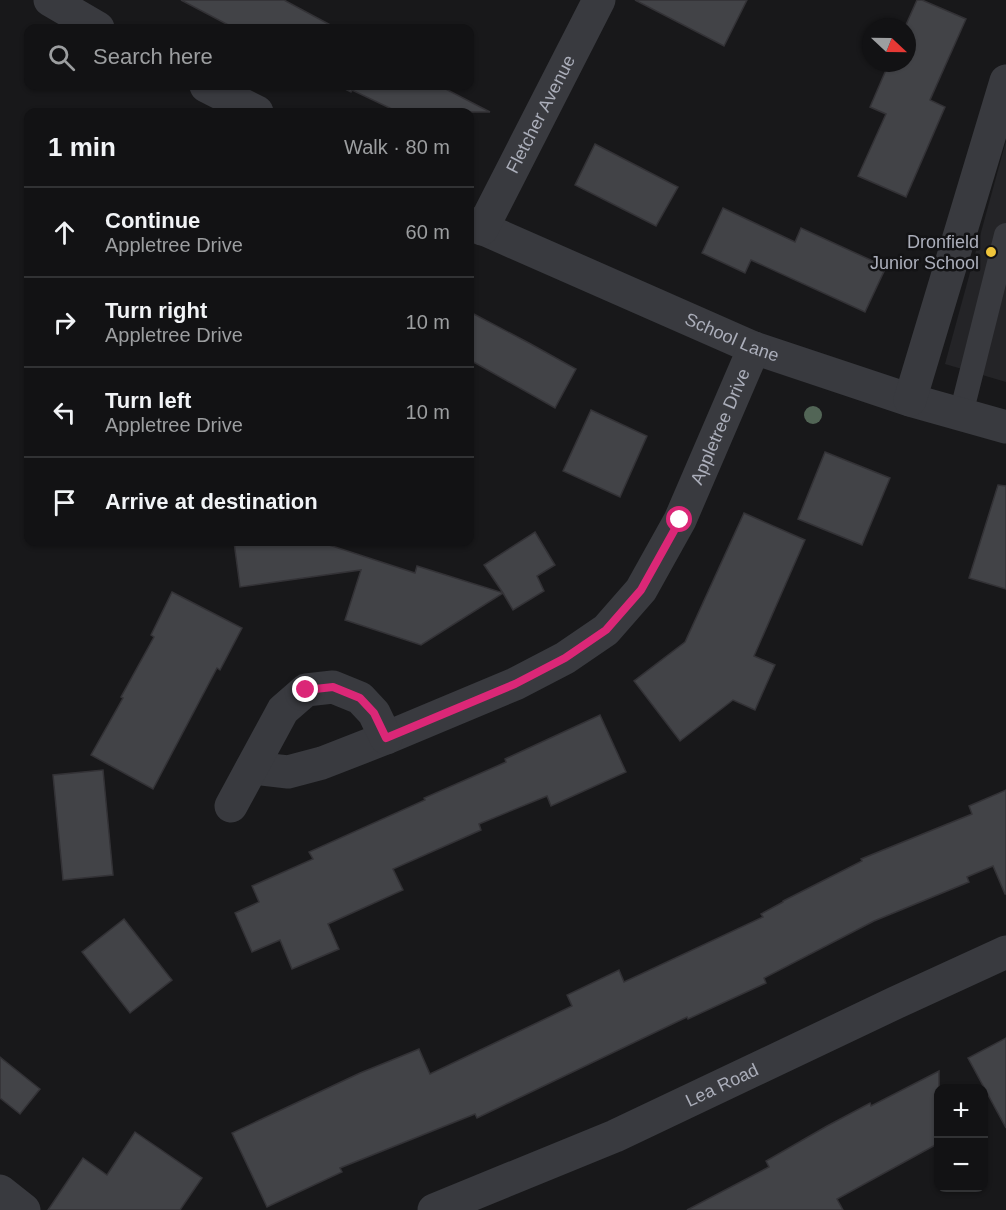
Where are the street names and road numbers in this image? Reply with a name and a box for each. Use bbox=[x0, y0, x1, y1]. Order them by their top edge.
street label: Fletcher Avenue bbox=[502, 52, 579, 176]
street label: School Lane bbox=[682, 309, 782, 366]
street label: Appletree Drive bbox=[687, 366, 754, 487]
street label: Lea Road bbox=[682, 1059, 762, 1111]

